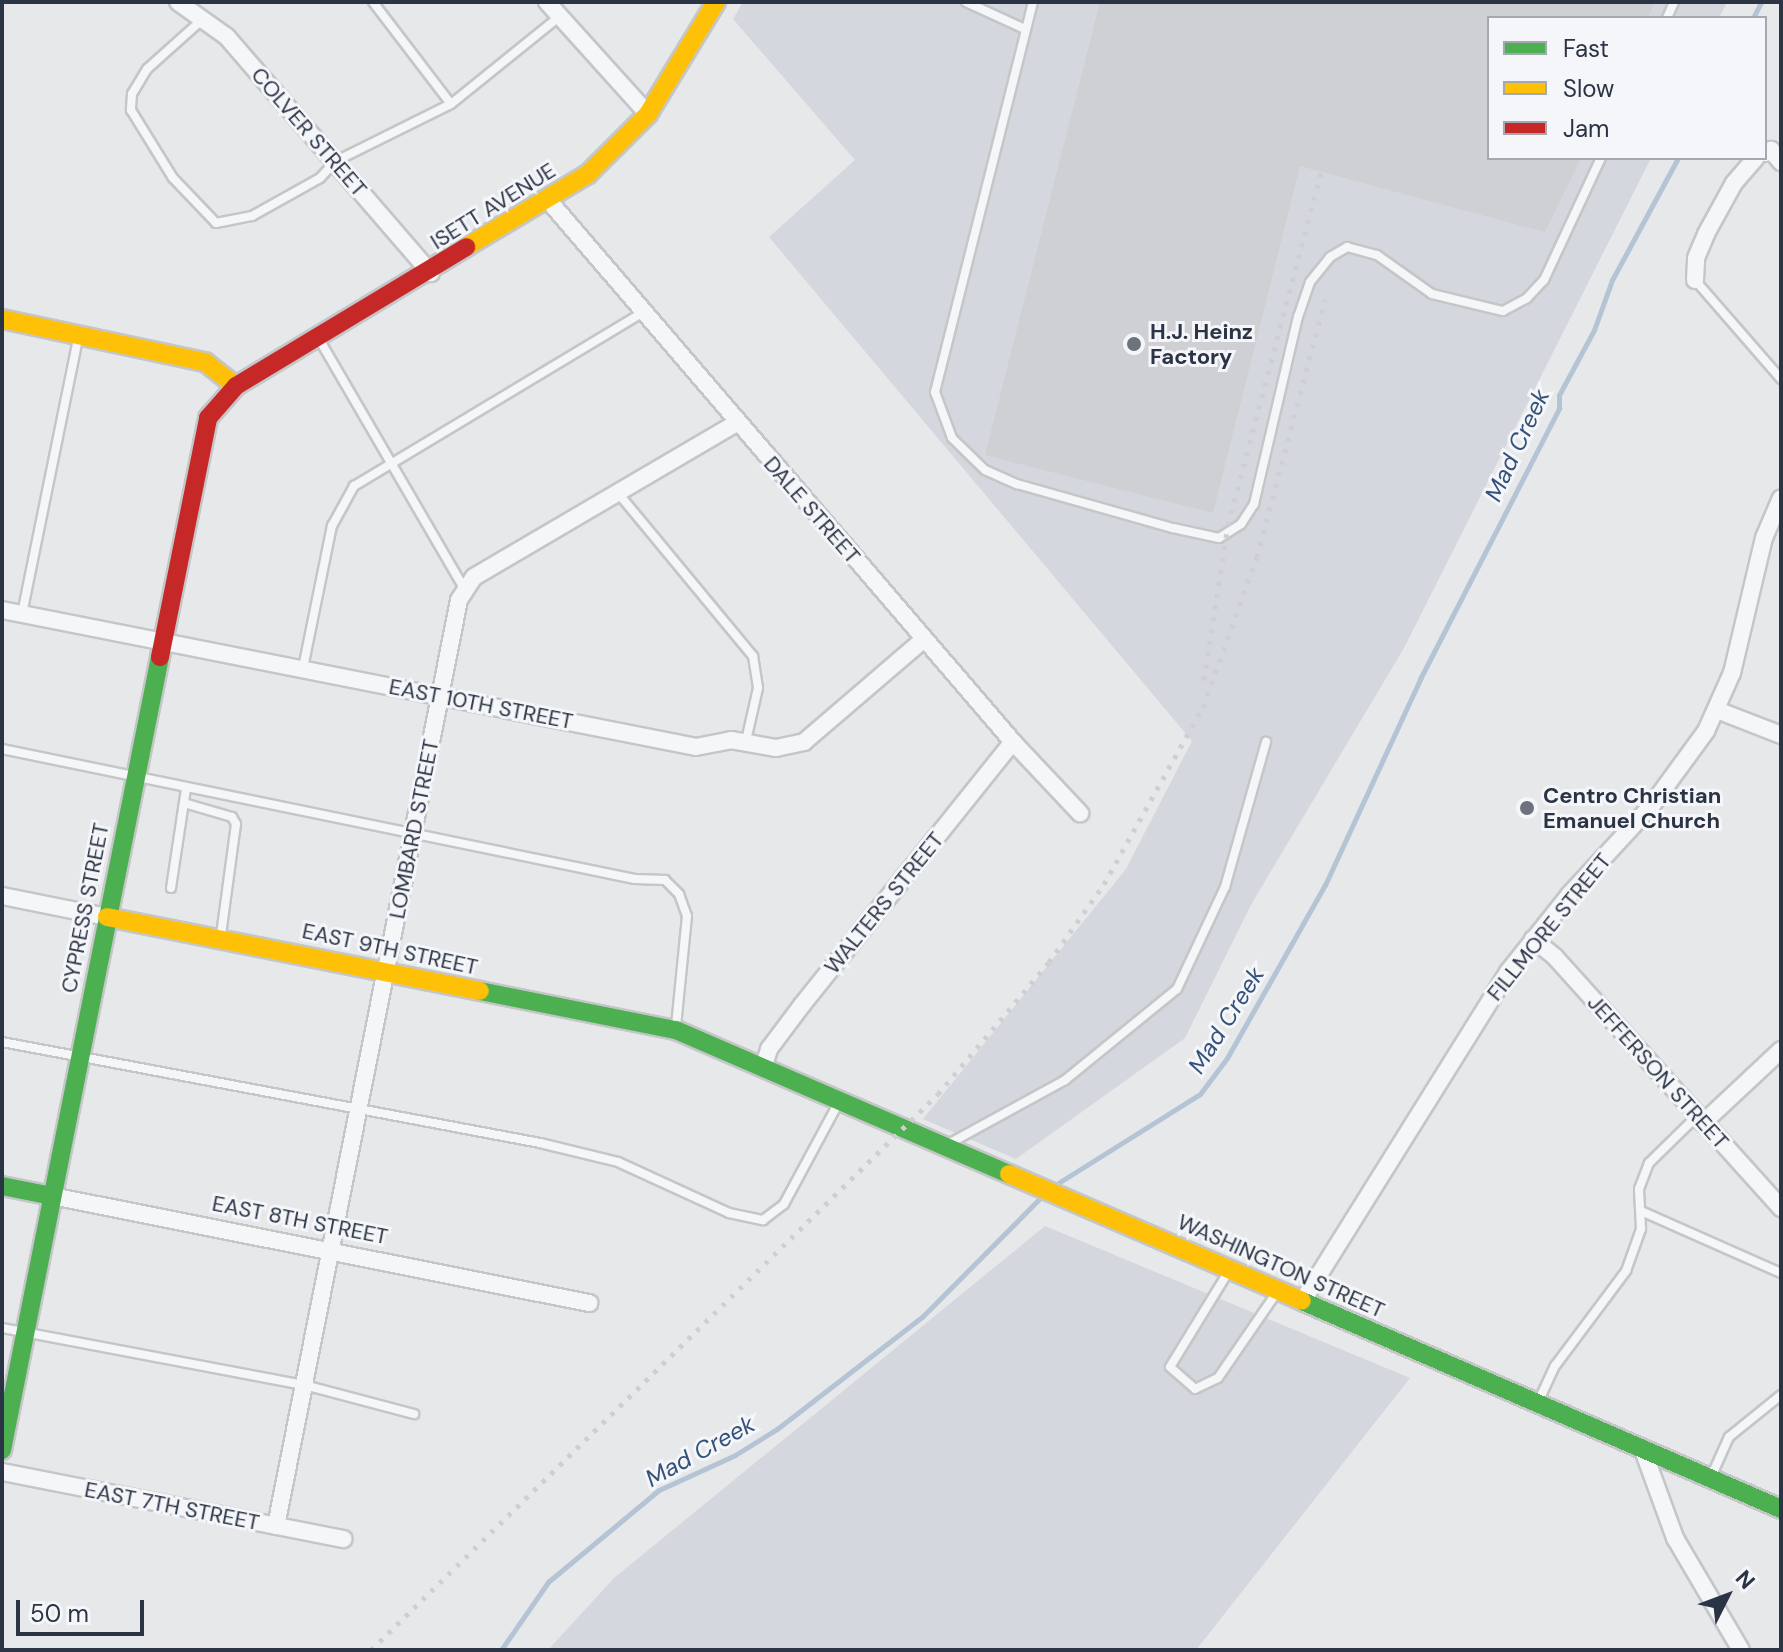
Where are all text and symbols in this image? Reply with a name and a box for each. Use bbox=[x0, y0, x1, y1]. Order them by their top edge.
legend bbox=[1487, 16, 1767, 160]
text: Fast bbox=[1563, 33, 1609, 64]
street label: COLVER STREET bbox=[246, 62, 372, 202]
text: Slow bbox=[1563, 73, 1614, 104]
text: Jam bbox=[1563, 113, 1609, 144]
street label: ISETT AVENUE bbox=[426, 157, 560, 255]
place label: H.J. Heinz Factory bbox=[1150, 318, 1253, 370]
marker: H.J. Heinz Factory bbox=[1125, 335, 1143, 353]
water label: Mad Creek bbox=[1478, 384, 1556, 506]
street label: DALE STREET bbox=[758, 451, 866, 569]
street label: EAST 10TH STREET bbox=[387, 673, 575, 735]
street label: LOMBARD STREET bbox=[384, 737, 444, 921]
place label: Centro Christian Emanuel Church bbox=[1543, 782, 1721, 834]
marker: Centro Christian Emanuel Church bbox=[1518, 799, 1536, 817]
street label: CYPRESS STREET bbox=[56, 821, 114, 995]
street label: WALTERS STREET bbox=[819, 827, 949, 979]
street label: FILLMORE STREET bbox=[1481, 848, 1617, 1006]
street label: EAST 9TH STREET bbox=[300, 917, 480, 981]
water label: Mad Creek bbox=[1182, 961, 1270, 1079]
street label: JEFFERSON STREET bbox=[1582, 989, 1734, 1155]
street label: EAST 8TH STREET bbox=[210, 1190, 390, 1250]
street label: WASHINGTON STREET bbox=[1173, 1208, 1389, 1324]
water label: Mad Creek bbox=[640, 1409, 760, 1493]
street label: EAST 7TH STREET bbox=[82, 1476, 262, 1536]
north arrow bbox=[1687, 1556, 1767, 1636]
text: N bbox=[1729, 1564, 1761, 1595]
scale bar bbox=[20, 1584, 148, 1634]
text: 50 m bbox=[30, 1598, 89, 1629]

